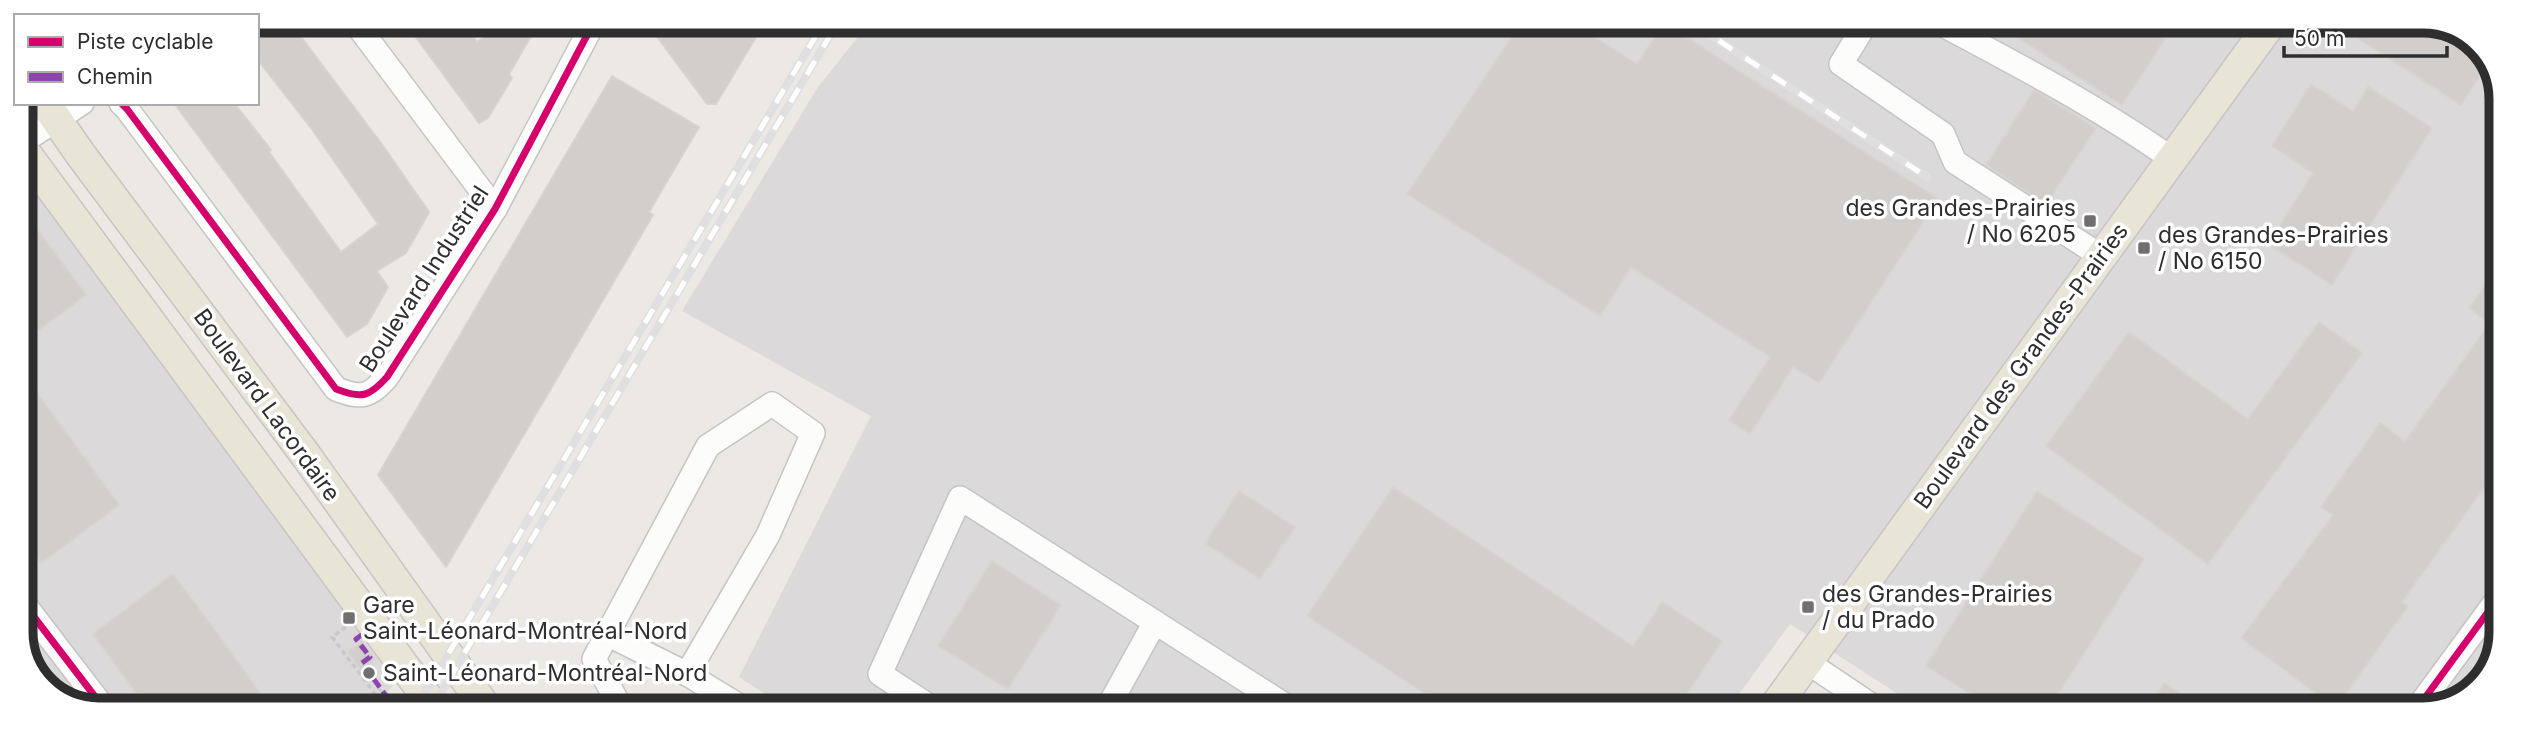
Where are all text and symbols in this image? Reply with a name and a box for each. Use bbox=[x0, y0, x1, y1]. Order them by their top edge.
legend bbox=[14, 14, 259, 105]
scale bar bbox=[2284, 14, 2447, 58]
text: 50 m bbox=[2294, 26, 2344, 51]
text: Piste cyclable bbox=[77, 29, 213, 54]
text: Chemin bbox=[77, 64, 153, 89]
street label: Boulevard Industriel bbox=[353, 181, 495, 377]
place label: des Grandes-Prairies / No 6205 bbox=[1845, 194, 2076, 248]
marker: des Grandes-Prairies / No 6205 bbox=[2082, 213, 2098, 229]
street label: Boulevard des Grandes-Prairies bbox=[1908, 218, 2134, 514]
place label: des Grandes-Prairies / No 6150 bbox=[2158, 221, 2389, 275]
marker: des Grandes-Prairies / No 6150 bbox=[2136, 240, 2152, 256]
street label: Boulevard Lacordaire bbox=[188, 303, 346, 507]
place label: des Grandes-Prairies / du Prado bbox=[1822, 580, 2053, 634]
place label: Gare Saint-Léonard-Montréal-Nord bbox=[363, 591, 687, 645]
marker: des Grandes-Prairies / du Prado bbox=[1800, 599, 1816, 615]
marker: Gare Saint-Léonard-Montréal-Nord bbox=[341, 610, 357, 626]
place label: Saint-Léonard-Montréal-Nord bbox=[383, 659, 707, 687]
marker: Saint-Léonard-Montréal-Nord bbox=[361, 665, 377, 681]

